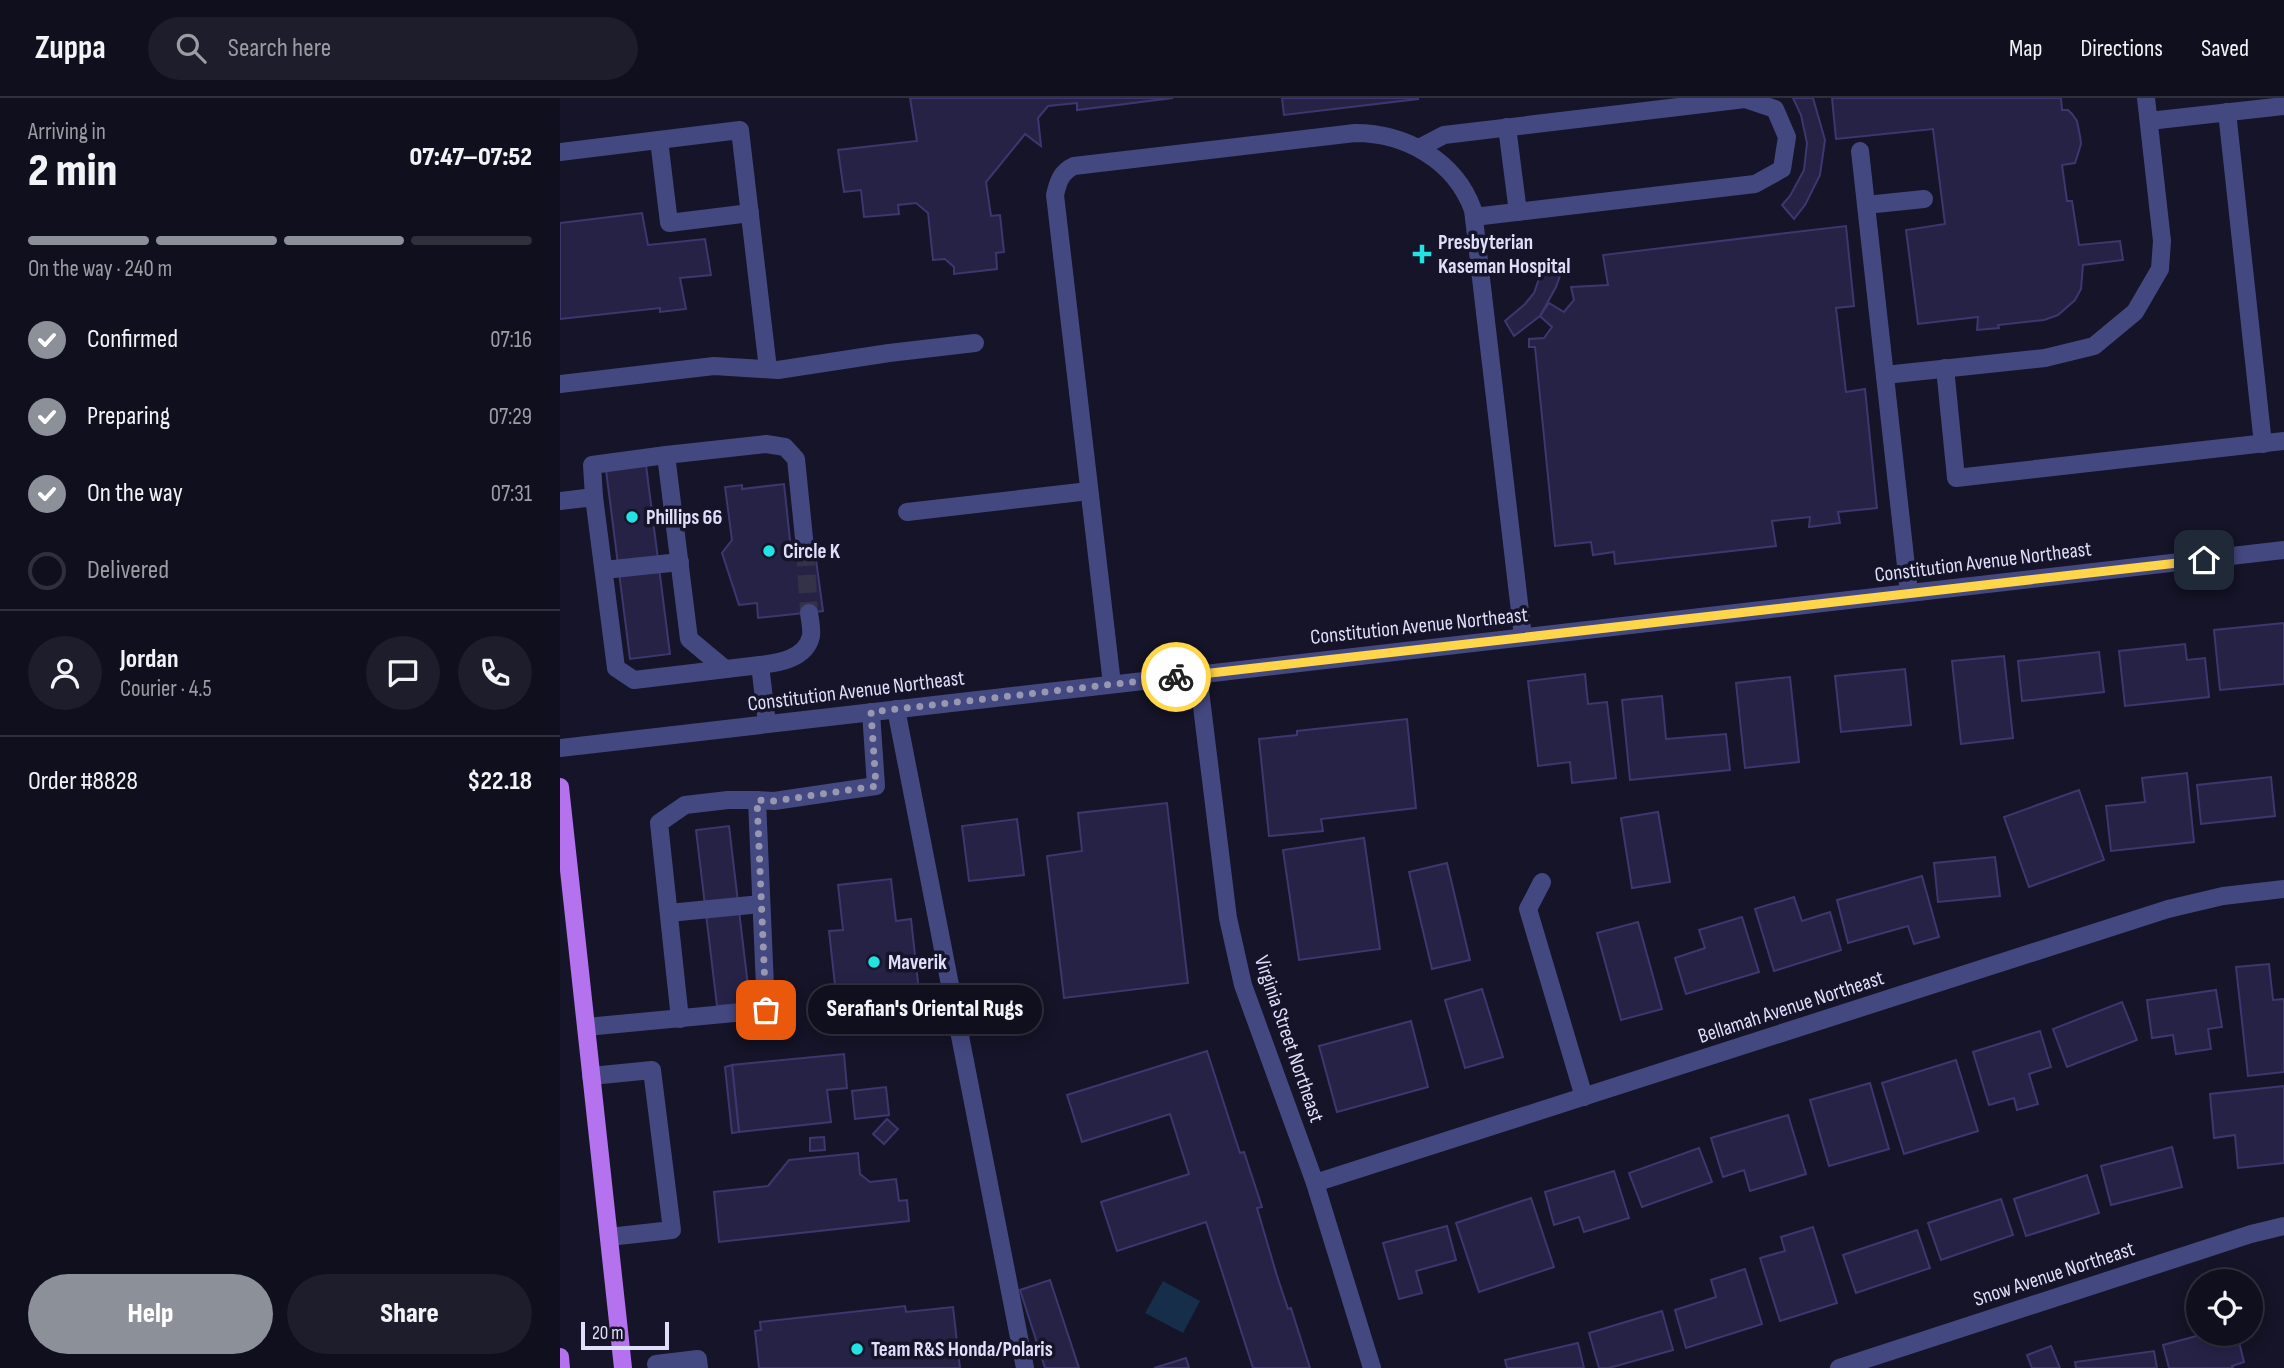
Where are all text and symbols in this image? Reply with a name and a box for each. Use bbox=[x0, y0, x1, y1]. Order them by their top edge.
search box bbox=[148, 17, 638, 80]
text: Zuppa bbox=[35, 28, 106, 68]
icon: search bbox=[172, 29, 210, 67]
text: Search here bbox=[228, 33, 331, 64]
text: Map bbox=[2009, 34, 2042, 63]
text: Directions bbox=[2080, 34, 2163, 63]
text: Saved bbox=[2201, 34, 2249, 63]
text: Arriving in bbox=[28, 118, 106, 146]
text: 07:47–07:52 bbox=[409, 142, 532, 173]
text: 2 min bbox=[28, 144, 117, 199]
place label: Presbyterian Kaseman Hospital bbox=[1438, 230, 1570, 279]
marker: Presbyterian Kaseman Hospital bbox=[1412, 244, 1432, 264]
text: On the way · 240 m bbox=[28, 255, 172, 283]
icon: check bbox=[28, 321, 66, 359]
text: Confirmed bbox=[87, 324, 178, 355]
text: 07:16 bbox=[490, 326, 532, 354]
icon: check bbox=[28, 398, 66, 436]
text: Preparing bbox=[87, 401, 170, 432]
text: 07:29 bbox=[489, 403, 532, 431]
icon: check bbox=[28, 475, 66, 513]
text: On the way bbox=[87, 478, 183, 509]
text: 07:31 bbox=[491, 480, 532, 508]
place label: Phillips 66 bbox=[646, 505, 722, 530]
marker: Phillips 66 bbox=[624, 509, 640, 525]
pin bbox=[2174, 530, 2234, 590]
street label: Constitution Avenue Northeast bbox=[1873, 536, 2093, 588]
place label: Circle K bbox=[783, 539, 841, 564]
icon: home bbox=[2185, 541, 2223, 579]
marker: Circle K bbox=[761, 543, 777, 559]
text: Delivered bbox=[87, 555, 169, 586]
street label: Constitution Avenue Northeast bbox=[1309, 602, 1529, 650]
button: person bbox=[28, 636, 102, 710]
button: chat bbox=[366, 636, 440, 710]
button: phone bbox=[458, 636, 532, 710]
courier bbox=[1141, 642, 1211, 712]
text: Jordan bbox=[120, 644, 178, 675]
icon: bike bbox=[1157, 658, 1195, 696]
street label: Constitution Avenue Northeast bbox=[746, 665, 966, 717]
text: Courier · 4.5 bbox=[120, 675, 212, 703]
text: Order #8828 bbox=[28, 766, 138, 797]
text: $22.18 bbox=[467, 766, 532, 797]
place label: Maverik bbox=[888, 950, 947, 975]
street label: Virginia Street Northeast bbox=[1249, 952, 1329, 1126]
marker: Maverik bbox=[866, 954, 882, 970]
street label: Bellamah Avenue Northeast bbox=[1695, 965, 1887, 1049]
pin bbox=[736, 980, 796, 1040]
callout: Serafian's Oriental Rugs bbox=[808, 986, 1042, 1034]
icon: bag bbox=[747, 991, 785, 1029]
text: Serafian's Oriental Rugs bbox=[827, 995, 1023, 1023]
street label: Snow Avenue Northeast bbox=[1970, 1236, 2138, 1312]
map controls bbox=[2186, 1269, 2263, 1346]
button: locate bbox=[2186, 1269, 2263, 1346]
button: Help bbox=[28, 1274, 273, 1354]
button: Share bbox=[287, 1274, 532, 1354]
scale bar bbox=[581, 1319, 668, 1351]
text: 20 m bbox=[592, 1322, 624, 1345]
place label: Team R&S Honda/Polaris bbox=[871, 1337, 1053, 1362]
marker: Team R&S Honda/Polaris bbox=[849, 1341, 865, 1357]

